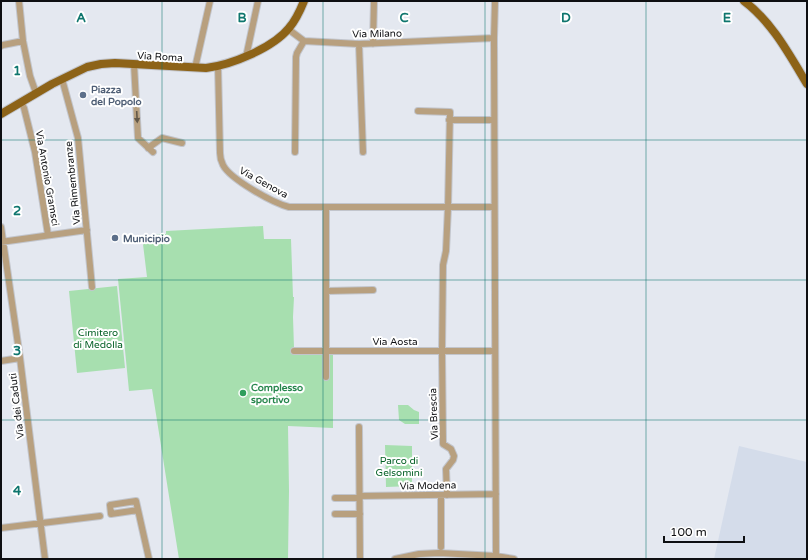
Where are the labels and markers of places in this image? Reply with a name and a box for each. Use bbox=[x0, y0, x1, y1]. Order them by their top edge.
place label: Piazza del Popolo bbox=[91, 84, 142, 108]
marker: Piazza del Popolo bbox=[78, 90, 88, 100]
marker: Municipio bbox=[110, 233, 120, 243]
place label: Municipio bbox=[123, 233, 170, 245]
place label: Complesso sportivo bbox=[251, 382, 303, 406]
marker: Complesso sportivo bbox=[238, 388, 248, 398]

